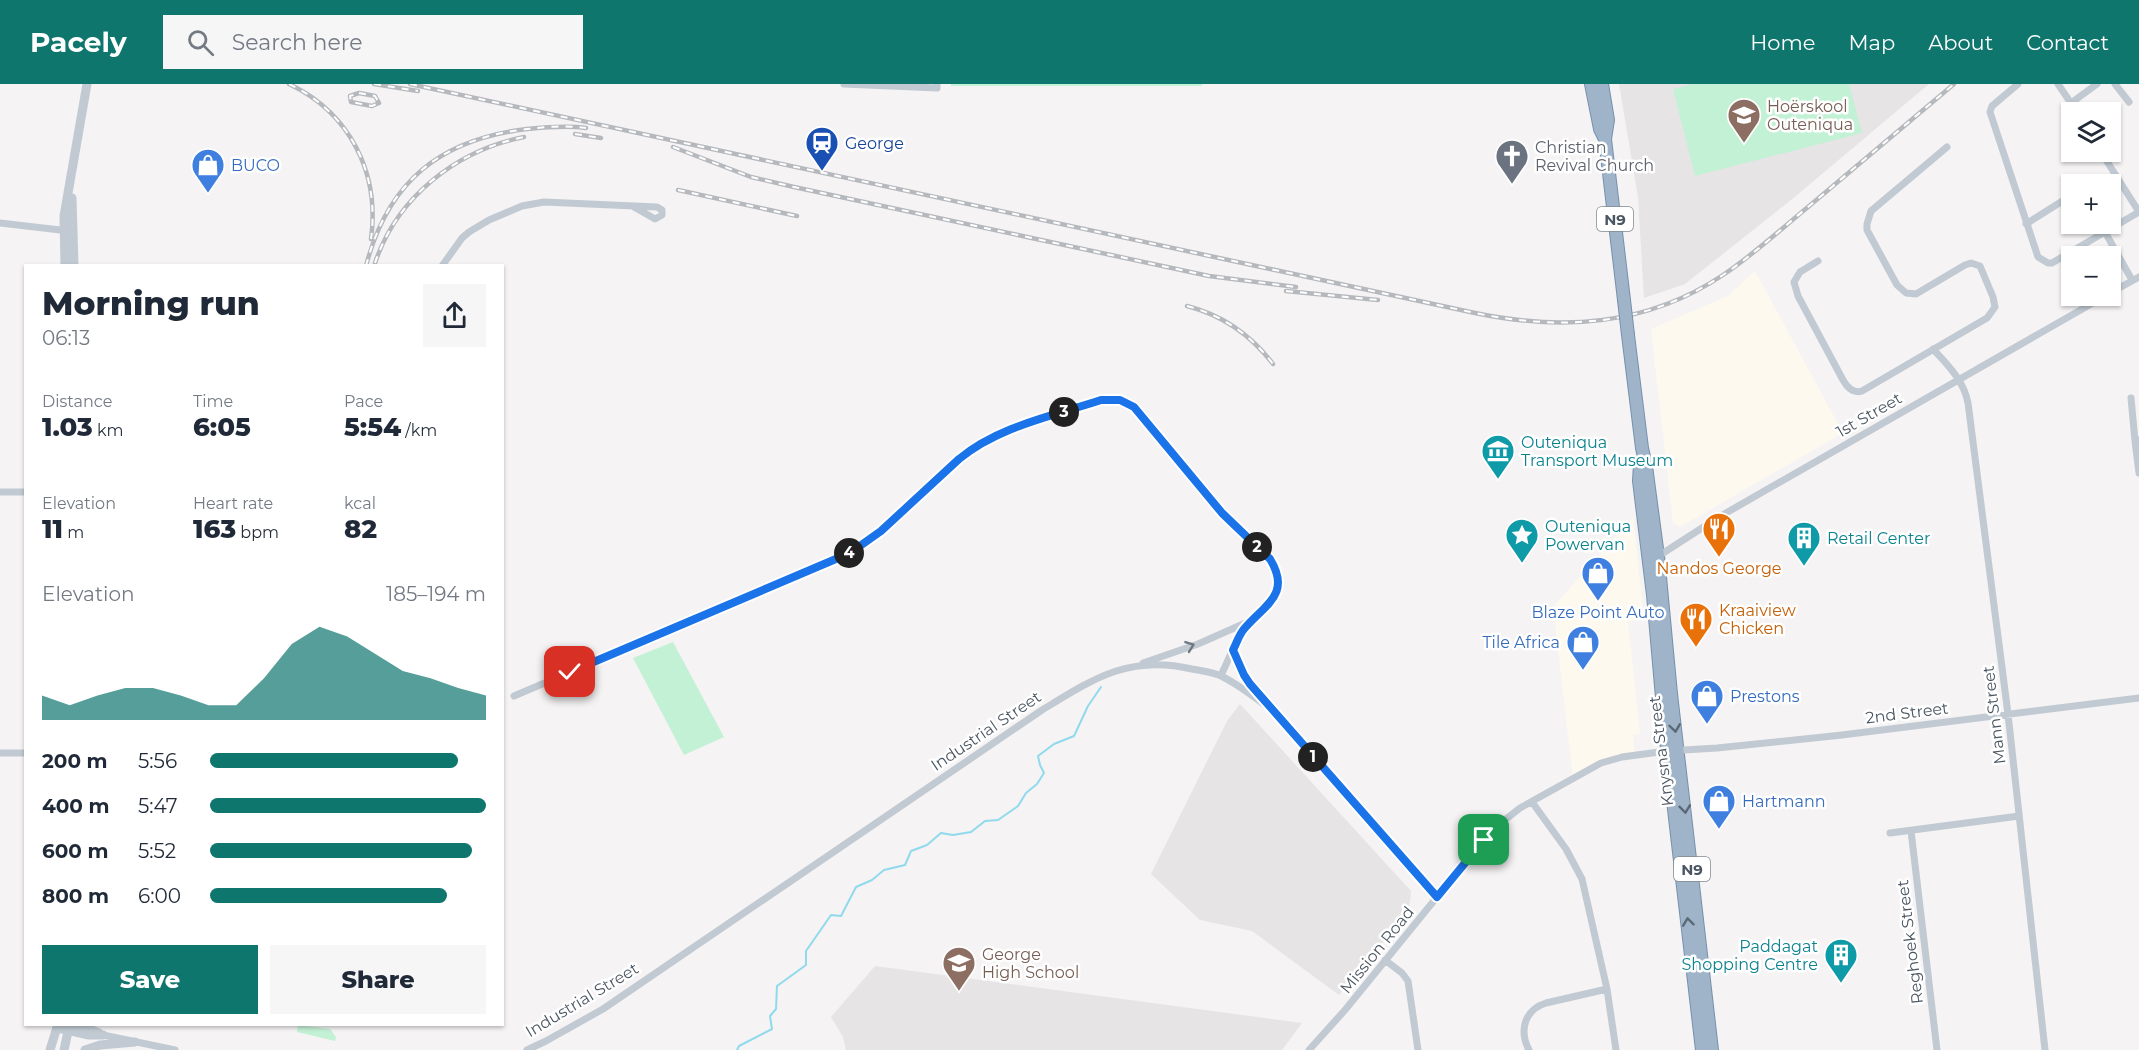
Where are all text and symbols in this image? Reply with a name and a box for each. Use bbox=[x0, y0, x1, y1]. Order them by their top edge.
search box bbox=[163, 15, 583, 69]
text: Pacely bbox=[30, 25, 127, 59]
icon: search bbox=[184, 26, 217, 59]
text: Search here bbox=[232, 29, 363, 56]
text: Home bbox=[1750, 30, 1815, 55]
text: Map bbox=[1848, 30, 1895, 55]
text: About bbox=[1928, 30, 1993, 55]
text: Contact bbox=[2026, 30, 2109, 55]
school or university icon: Hoërskool Outeniqua bbox=[1726, 97, 1762, 144]
place label: Hoërskool Outeniqua bbox=[1767, 97, 1853, 134]
map controls bbox=[2061, 102, 2121, 306]
button: layers bbox=[2061, 102, 2121, 162]
station icon: George bbox=[804, 125, 840, 172]
place label: George bbox=[845, 134, 904, 153]
church icon: Christian Revival Church bbox=[1494, 138, 1530, 185]
place label: Christian Revival Church bbox=[1535, 138, 1654, 175]
shop icon: BUCO bbox=[190, 147, 226, 194]
place label: BUCO bbox=[231, 156, 280, 175]
button: + bbox=[2061, 174, 2121, 234]
road number: N9 bbox=[1597, 207, 1633, 231]
button: − bbox=[2061, 246, 2121, 306]
text: Morning run bbox=[42, 283, 260, 323]
button: share bbox=[423, 284, 486, 347]
text: 06:13 bbox=[42, 326, 90, 350]
street label: 1st Street bbox=[1833, 388, 1906, 441]
text: Distance bbox=[42, 392, 112, 411]
text: Time bbox=[193, 392, 233, 411]
text: Pace bbox=[344, 392, 383, 411]
pin: 3 bbox=[1049, 397, 1079, 427]
text: 3 bbox=[1059, 402, 1069, 421]
text: 1.03 bbox=[42, 411, 93, 443]
text: 6:05 bbox=[193, 411, 251, 443]
text: 5:54 bbox=[344, 411, 401, 443]
text: km bbox=[93, 421, 123, 440]
text: /km bbox=[401, 421, 437, 440]
museum icon: Outeniqua Transport Museum bbox=[1480, 433, 1516, 480]
place label: Outeniqua Transport Museum bbox=[1521, 433, 1673, 470]
text: Elevation bbox=[42, 494, 116, 513]
text: Heart rate bbox=[193, 494, 273, 513]
text: kcal bbox=[344, 494, 376, 513]
restaurant icon: Nandos George bbox=[1701, 511, 1737, 558]
text: 11 bbox=[42, 513, 63, 545]
text: 163 bbox=[193, 513, 236, 545]
text: 82 bbox=[344, 513, 377, 545]
place icon: Outeniqua Powervan bbox=[1504, 517, 1540, 564]
place label: Outeniqua Powervan bbox=[1545, 517, 1631, 554]
building icon: Retail Center bbox=[1786, 520, 1822, 567]
text: m bbox=[63, 523, 84, 542]
text: bpm bbox=[236, 523, 279, 542]
place label: Retail Center bbox=[1827, 529, 1930, 548]
pin: 2 bbox=[1242, 532, 1272, 562]
text: 2 bbox=[1252, 537, 1262, 556]
pin: 4 bbox=[834, 538, 864, 568]
text: 4 bbox=[843, 543, 855, 562]
shop icon: Blaze Point Auto bbox=[1580, 555, 1616, 602]
place label: Nandos George bbox=[1656, 559, 1782, 578]
text: Elevation bbox=[42, 582, 134, 606]
text: 185–194 m bbox=[386, 582, 486, 606]
restaurant icon: Kraaiview Chicken bbox=[1678, 601, 1714, 648]
place label: Kraaiview Chicken bbox=[1719, 601, 1796, 638]
place label: Blaze Point Auto bbox=[1531, 603, 1665, 622]
shop icon: Tile Africa bbox=[1565, 624, 1601, 671]
place label: Tile Africa bbox=[1482, 633, 1560, 652]
one-way arrow bbox=[1184, 641, 1195, 654]
pin bbox=[544, 646, 595, 697]
icon: check bbox=[553, 655, 586, 688]
street label: Mann Street bbox=[1978, 664, 2009, 765]
shop icon: Prestons bbox=[1689, 678, 1725, 725]
street label: Industrial Street bbox=[927, 687, 1045, 775]
place label: Prestons bbox=[1730, 687, 1800, 706]
street label: Knysna Street bbox=[1645, 694, 1677, 807]
street label: 2nd Street bbox=[1864, 698, 1950, 728]
one-way arrow bbox=[1669, 723, 1681, 732]
pin: 1 bbox=[1298, 742, 1328, 772]
text: 1 bbox=[1310, 747, 1316, 766]
text: 200 m bbox=[42, 749, 108, 773]
text: 5:56 bbox=[138, 749, 177, 773]
shop icon: Hartmann bbox=[1701, 783, 1737, 830]
place label: Hartmann bbox=[1742, 792, 1826, 811]
text: 400 m bbox=[42, 794, 110, 818]
text: 5:47 bbox=[138, 794, 178, 818]
one-way arrow bbox=[1678, 805, 1691, 814]
pin bbox=[1458, 814, 1509, 865]
icon: arrive bbox=[1467, 823, 1500, 856]
text: 600 m bbox=[42, 839, 109, 863]
text: 5:52 bbox=[138, 839, 176, 863]
road number: N9 bbox=[1674, 857, 1710, 881]
street label: Reghoek Street bbox=[1893, 878, 1927, 1005]
text: 800 m bbox=[42, 884, 109, 908]
text: 6:00 bbox=[138, 884, 181, 908]
street label: Mission Road bbox=[1336, 903, 1418, 997]
one-way arrow bbox=[1682, 918, 1694, 927]
place label: Paddagat Shopping Centre bbox=[1682, 937, 1818, 974]
building icon: Paddagat Shopping Centre bbox=[1823, 937, 1859, 984]
button: Save bbox=[42, 945, 258, 1014]
button: Share bbox=[270, 945, 486, 1014]
school or university icon: George High School bbox=[941, 945, 977, 992]
place label: George High School bbox=[982, 945, 1079, 982]
street label: Industrial Street bbox=[522, 959, 642, 1041]

